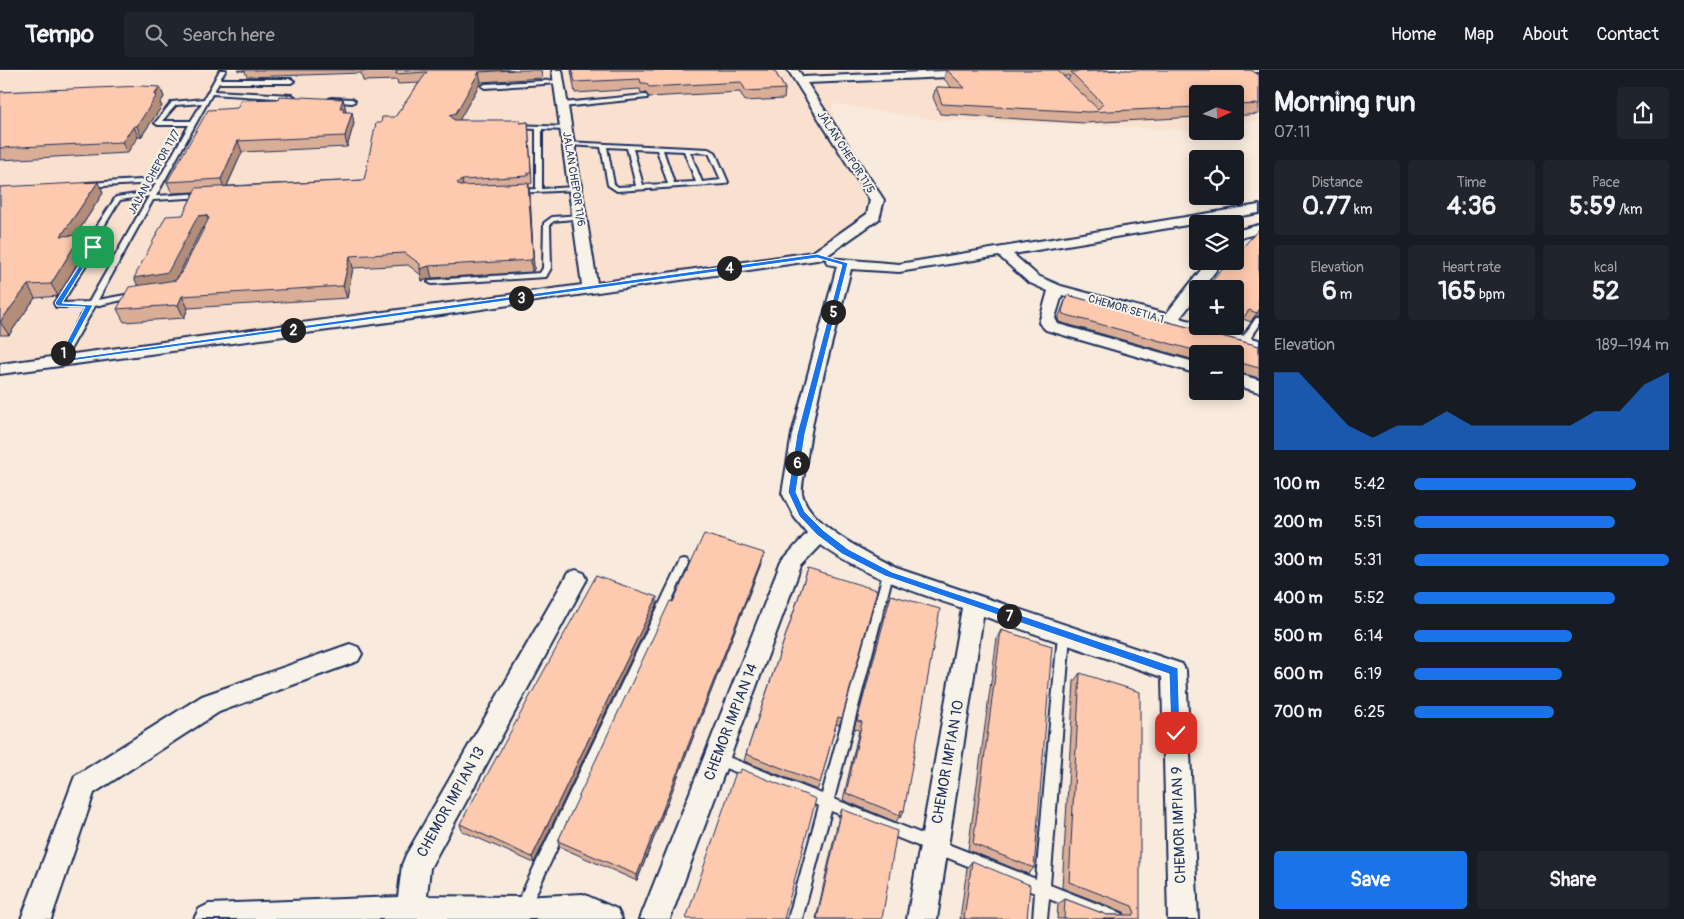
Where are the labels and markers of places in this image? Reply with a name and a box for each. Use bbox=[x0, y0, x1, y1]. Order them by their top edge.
pin bbox=[72, 226, 114, 268]
pin: 4 bbox=[716, 256, 742, 280]
pin: 3 bbox=[508, 286, 534, 310]
pin: 5 bbox=[820, 300, 846, 324]
pin: 2 bbox=[280, 318, 306, 342]
pin: 1 bbox=[50, 340, 76, 366]
pin: 6 bbox=[784, 450, 810, 476]
pin: 7 bbox=[996, 604, 1022, 628]
pin bbox=[1155, 712, 1197, 754]

